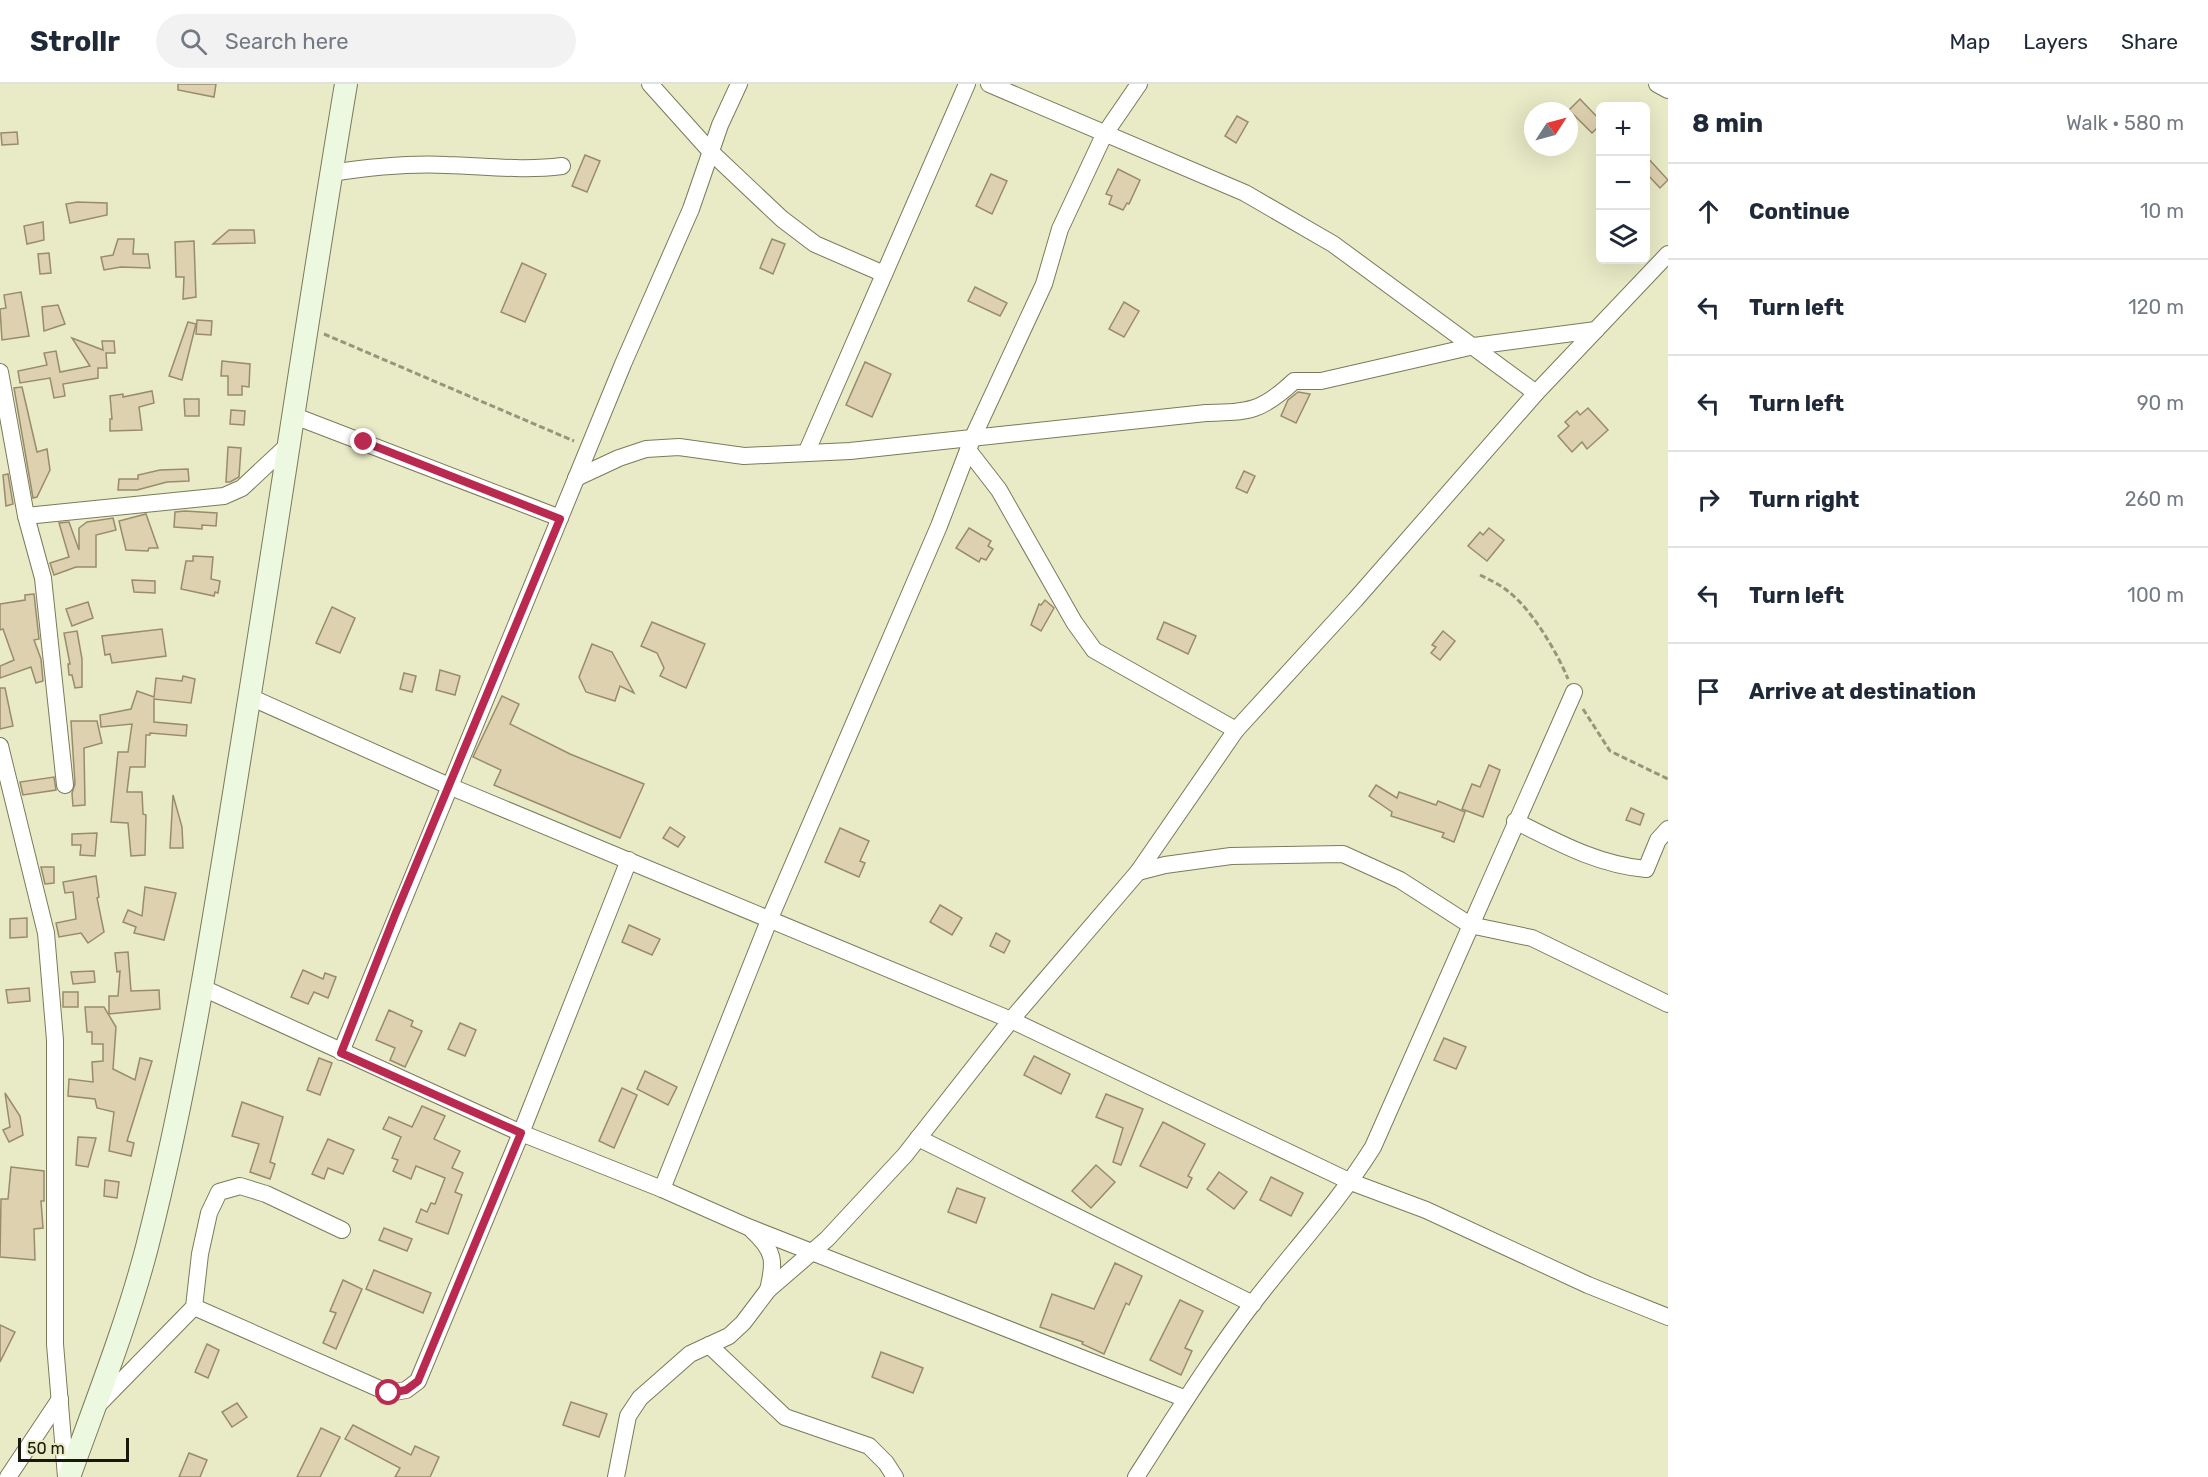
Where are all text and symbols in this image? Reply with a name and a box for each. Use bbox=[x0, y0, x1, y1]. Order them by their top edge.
search box bbox=[156, 14, 576, 68]
text: Strollr bbox=[30, 25, 120, 58]
icon: search bbox=[177, 25, 210, 58]
text: Search here bbox=[225, 28, 348, 55]
text: Map bbox=[1949, 29, 1990, 54]
text: Layers bbox=[2023, 29, 2088, 54]
text: Share bbox=[2121, 29, 2178, 54]
north arrow bbox=[1524, 102, 1578, 156]
map controls bbox=[1596, 102, 1650, 264]
button: + bbox=[1596, 102, 1650, 156]
text: 8 min bbox=[1692, 108, 1763, 139]
text: Walk · 580 m bbox=[2066, 111, 2184, 135]
button: − bbox=[1596, 156, 1650, 210]
icon: ahead bbox=[1692, 195, 1725, 228]
text: Continue bbox=[1749, 198, 1850, 225]
text: 10 m bbox=[2140, 199, 2184, 223]
button: layers bbox=[1596, 210, 1650, 264]
icon: left bbox=[1692, 291, 1725, 324]
text: Turn left bbox=[1749, 294, 1844, 321]
text: 120 m bbox=[2128, 295, 2184, 319]
icon: left bbox=[1692, 387, 1725, 420]
text: Turn left bbox=[1749, 390, 1844, 417]
text: 90 m bbox=[2137, 391, 2184, 415]
route end bbox=[350, 428, 376, 454]
icon: right bbox=[1692, 483, 1725, 516]
text: Turn right bbox=[1749, 486, 1859, 513]
text: 260 m bbox=[2125, 487, 2184, 511]
icon: left bbox=[1692, 579, 1725, 612]
text: Turn left bbox=[1749, 582, 1844, 609]
text: 100 m bbox=[2127, 583, 2184, 607]
icon: arrive bbox=[1692, 675, 1725, 708]
text: Arrive at destination bbox=[1749, 678, 1976, 705]
route start bbox=[375, 1379, 401, 1405]
scale bar bbox=[18, 1435, 129, 1462]
text: 50 m bbox=[27, 1439, 65, 1458]

